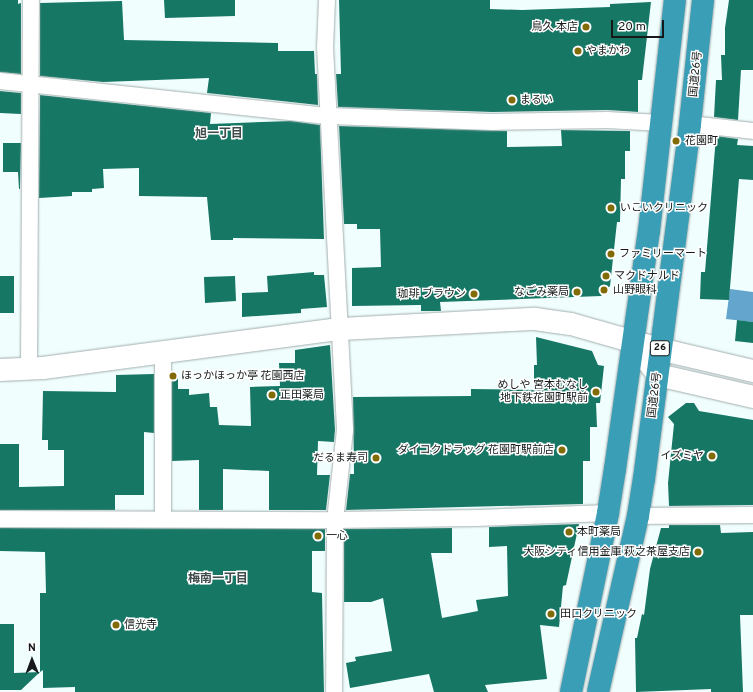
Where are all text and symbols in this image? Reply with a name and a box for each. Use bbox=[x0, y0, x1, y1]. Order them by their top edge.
scale bar bbox=[613, 12, 666, 38]
text: 20 m bbox=[618, 19, 646, 35]
place label: 鳥久 本店 bbox=[531, 20, 578, 34]
marker: 鳥久 本店 bbox=[581, 22, 591, 32]
place label: やまかわ bbox=[586, 44, 630, 58]
marker: やまかわ bbox=[573, 46, 583, 56]
street label: 国道26号 bbox=[687, 50, 705, 98]
place label: まるい bbox=[520, 93, 553, 107]
marker: まるい bbox=[507, 95, 517, 105]
district label: 旭一丁目 bbox=[195, 128, 243, 142]
place label: 花園町 bbox=[685, 134, 718, 148]
marker: 花園町 bbox=[670, 135, 682, 147]
place label: いこいクリニック bbox=[620, 201, 708, 215]
marker: いこいクリニック bbox=[605, 202, 617, 214]
place label: ファミリーマート bbox=[619, 247, 707, 261]
marker: ファミリーマート bbox=[606, 249, 616, 259]
place label: マクドナルド bbox=[614, 269, 680, 283]
marker: マクドナルド bbox=[601, 271, 611, 281]
place label: 山野眼科 bbox=[613, 283, 657, 297]
marker: 山野眼科 bbox=[598, 284, 610, 296]
place label: なごみ薬局 bbox=[514, 285, 569, 299]
place label: 珈琲 ブラウン bbox=[397, 287, 466, 301]
marker: なごみ薬局 bbox=[572, 287, 582, 297]
marker: 珈琲 ブラウン bbox=[469, 289, 479, 299]
road number: 26 bbox=[649, 340, 671, 356]
place label: ほっかほっか亭 花園西店 bbox=[181, 369, 305, 383]
marker: ほっかほっか亭 花園西店 bbox=[168, 371, 178, 381]
street label: 国道26号 bbox=[646, 371, 664, 419]
place label: めしや 宮本むなし 地下鉄花園町駅前 bbox=[497, 379, 588, 405]
marker: めしや 宮本むなし 地下鉄花園町駅前 bbox=[591, 387, 601, 397]
place label: 正田薬局 bbox=[280, 388, 324, 402]
marker: 正田薬局 bbox=[267, 390, 277, 400]
place label: ダイコクドラッグ 花園町駅前店 bbox=[397, 443, 554, 457]
marker: ダイコクドラッグ 花園町駅前店 bbox=[557, 445, 567, 455]
place label: イズミヤ bbox=[660, 449, 704, 463]
place label: だるま寿司 bbox=[313, 451, 368, 465]
marker: イズミヤ bbox=[707, 451, 717, 461]
marker: だるま寿司 bbox=[371, 453, 381, 463]
place label: 本町薬局 bbox=[577, 525, 621, 539]
marker: 本町薬局 bbox=[564, 527, 574, 537]
place label: 一心 bbox=[326, 529, 348, 543]
marker: 一心 bbox=[313, 531, 323, 541]
place label: 大阪シティ信用金庫 萩之茶屋支店 bbox=[522, 545, 690, 559]
marker: 大阪シティ信用金庫 萩之茶屋支店 bbox=[693, 547, 703, 557]
district label: 梅南一丁目 bbox=[188, 573, 248, 587]
place label: 田口クリニック bbox=[560, 607, 637, 621]
marker: 田口クリニック bbox=[545, 608, 557, 620]
place label: 信光寺 bbox=[124, 618, 157, 632]
marker: 信光寺 bbox=[111, 620, 121, 630]
north arrow bbox=[12, 640, 52, 680]
text: N bbox=[28, 641, 36, 655]

